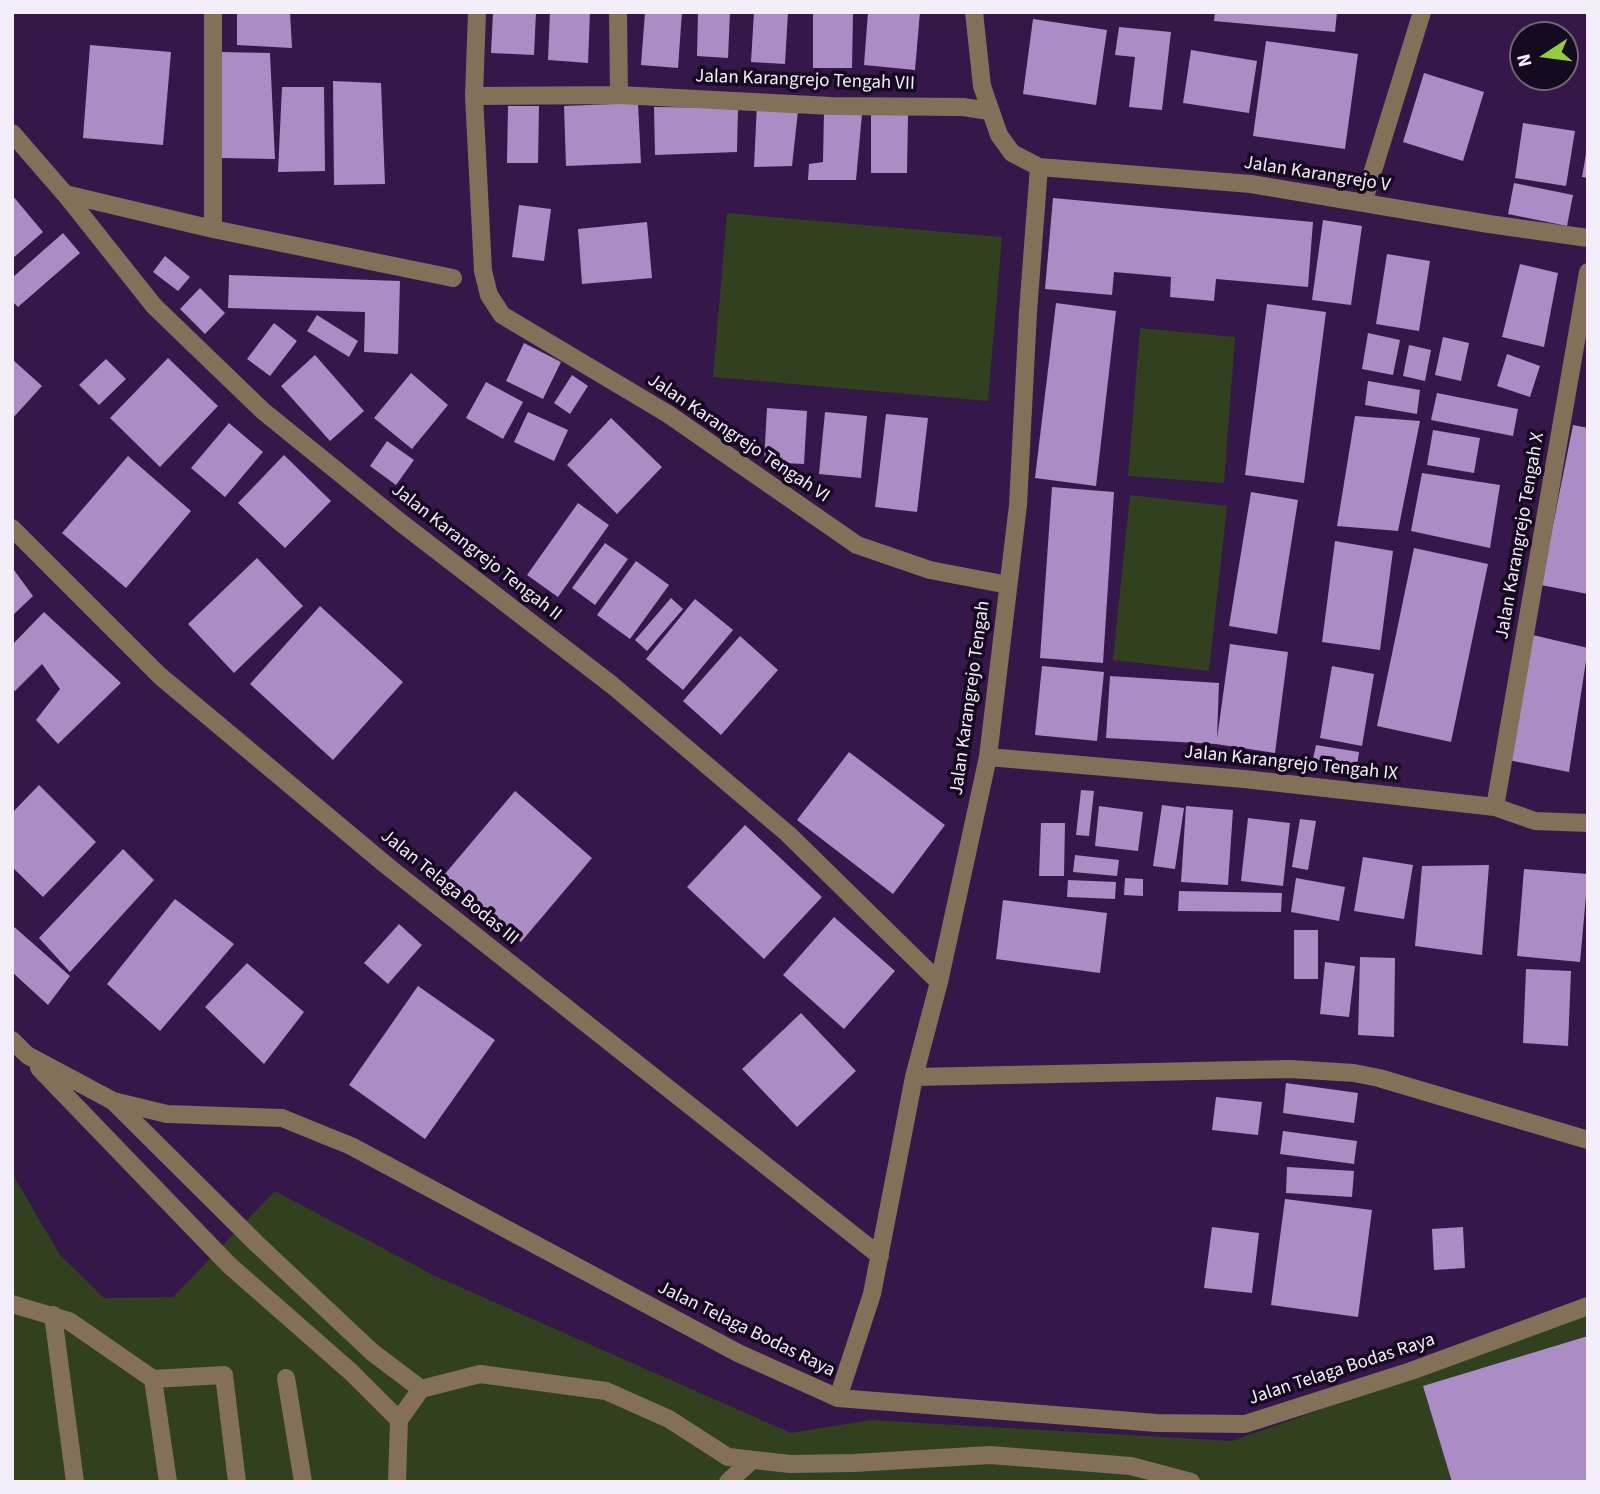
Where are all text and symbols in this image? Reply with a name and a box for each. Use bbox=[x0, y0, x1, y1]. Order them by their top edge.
north arrow bbox=[1509, 21, 1579, 91]
text: N bbox=[1510, 51, 1540, 70]
street label: Jalan Karangrejo Tengah VII bbox=[695, 66, 915, 96]
street label: Jalan Karangrejo V bbox=[1242, 152, 1392, 198]
street label: Jalan Karangrejo Tengah VI bbox=[643, 370, 833, 508]
street label: Jalan Karangrejo Tengah X bbox=[1492, 431, 1550, 641]
street label: Jalan Karangrejo Tengah II bbox=[386, 479, 566, 627]
street label: Jalan Karangrejo Tengah bbox=[946, 599, 996, 797]
street label: Jalan Karangrejo Tengah IX bbox=[1183, 741, 1399, 787]
street label: Jalan Telaga Bodas III bbox=[375, 825, 523, 951]
street label: Jalan Telaga Bodas Raya bbox=[654, 1277, 838, 1383]
street label: Jalan Telaga Bodas Raya bbox=[1246, 1329, 1438, 1411]

